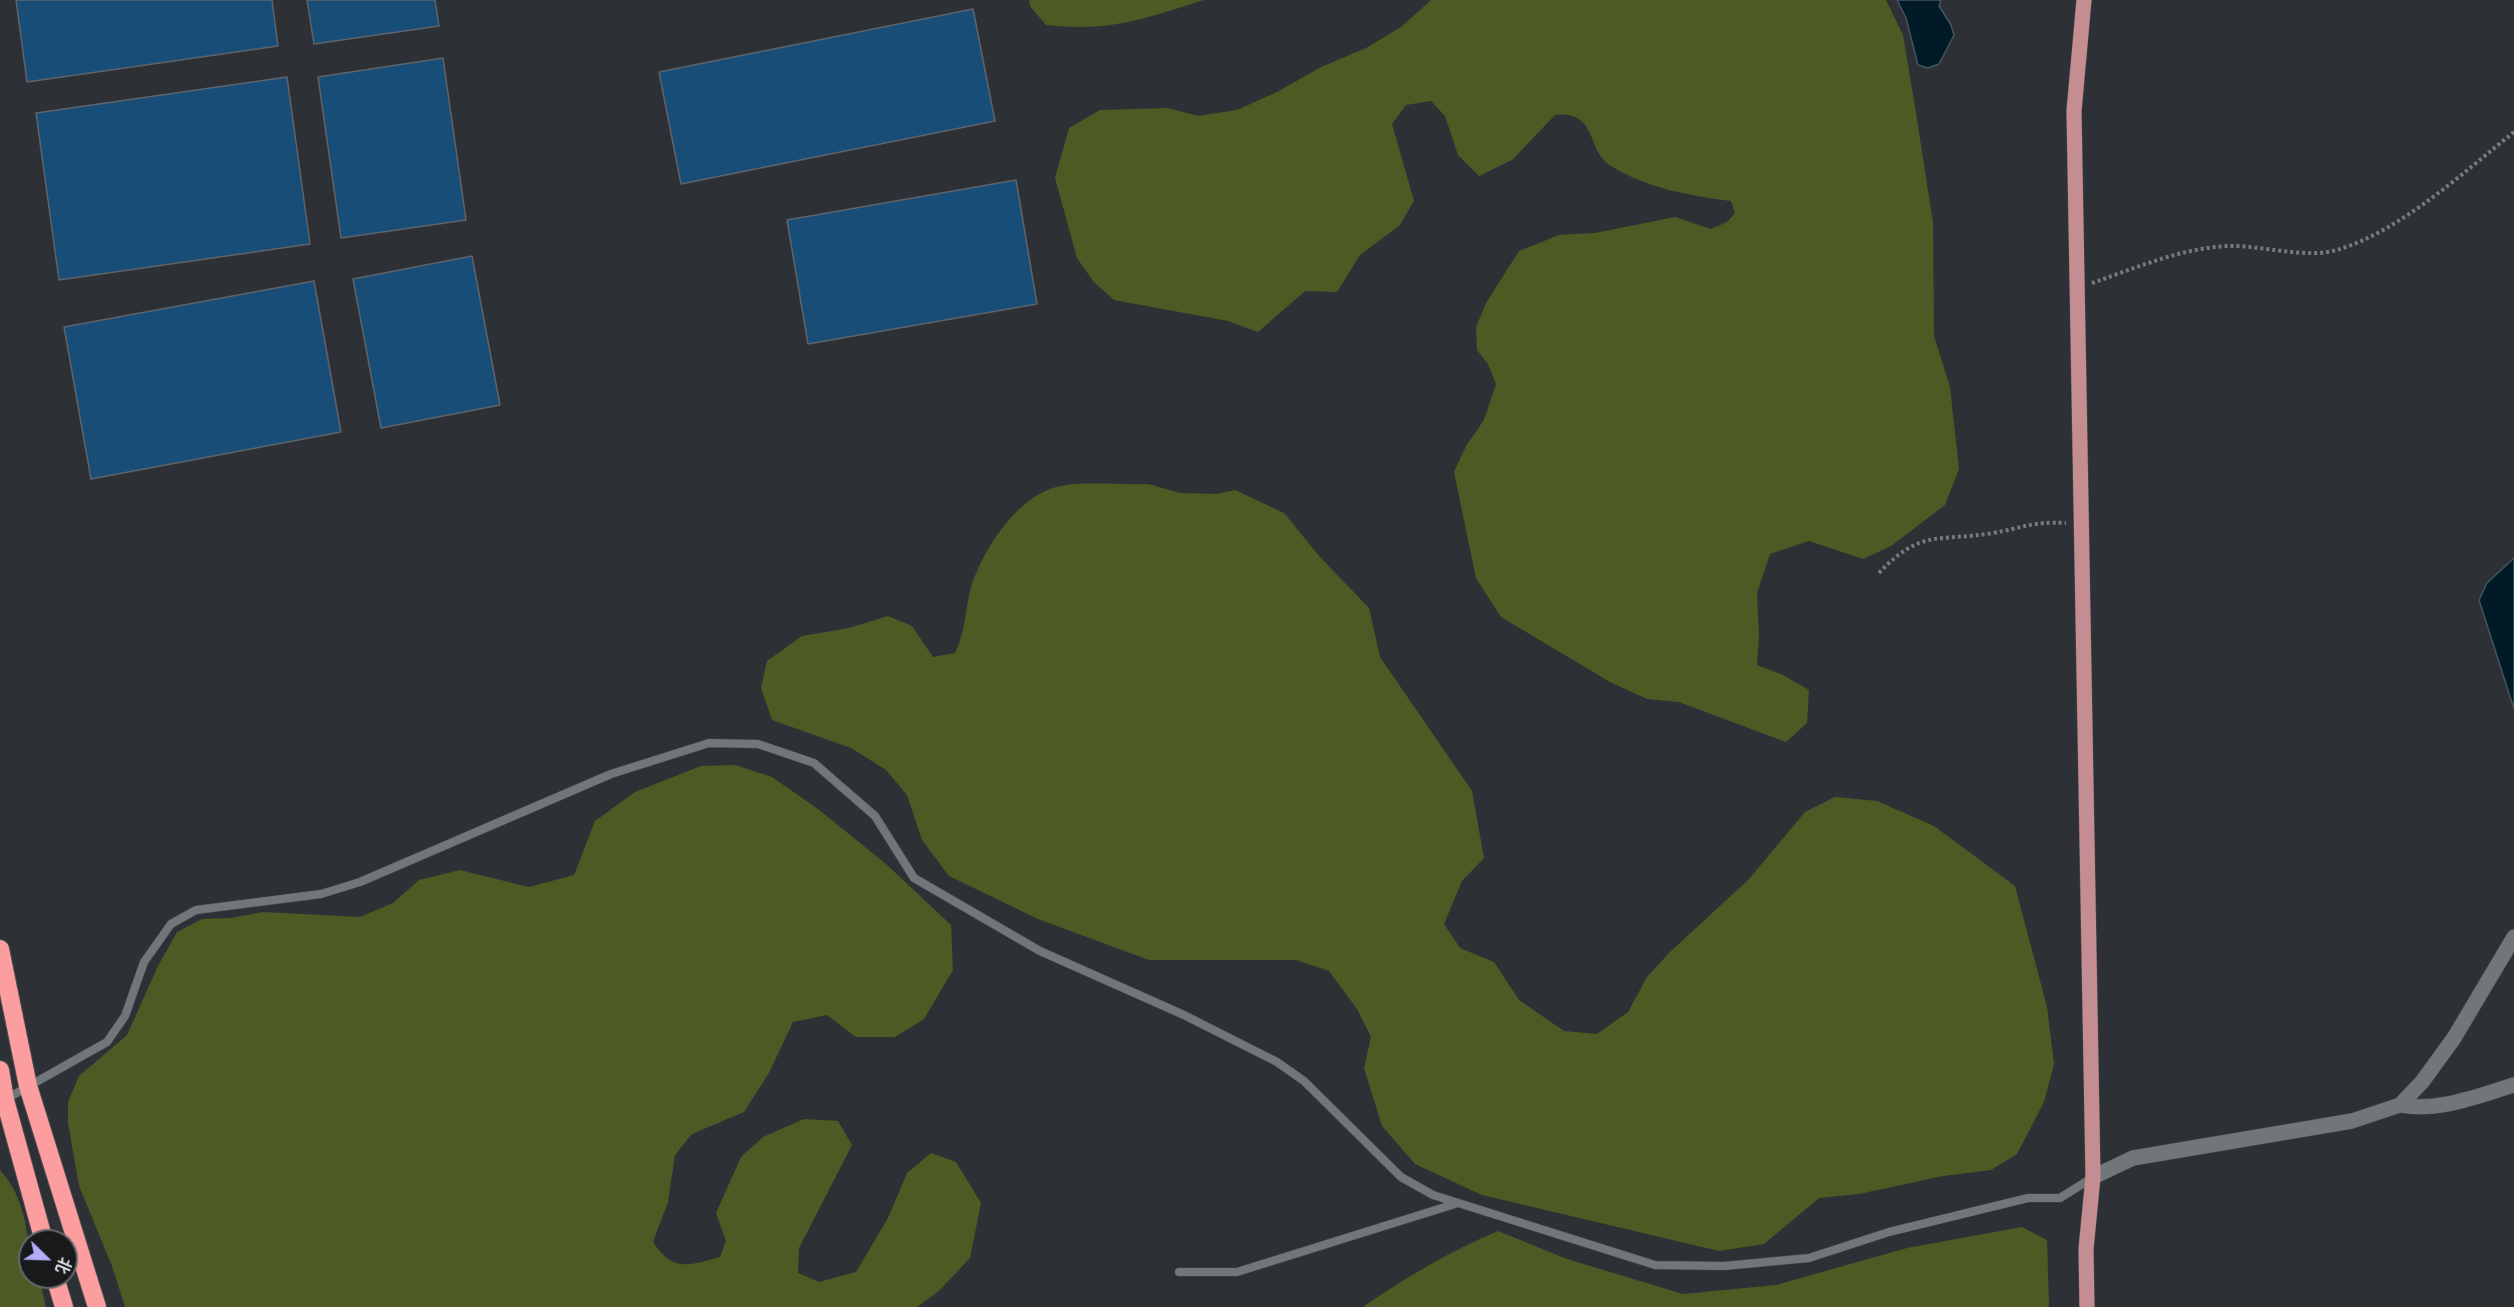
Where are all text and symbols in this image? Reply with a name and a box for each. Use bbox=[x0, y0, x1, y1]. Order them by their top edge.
north arrow bbox=[18, 1229, 78, 1289]
text: 北 bbox=[50, 1254, 76, 1277]

